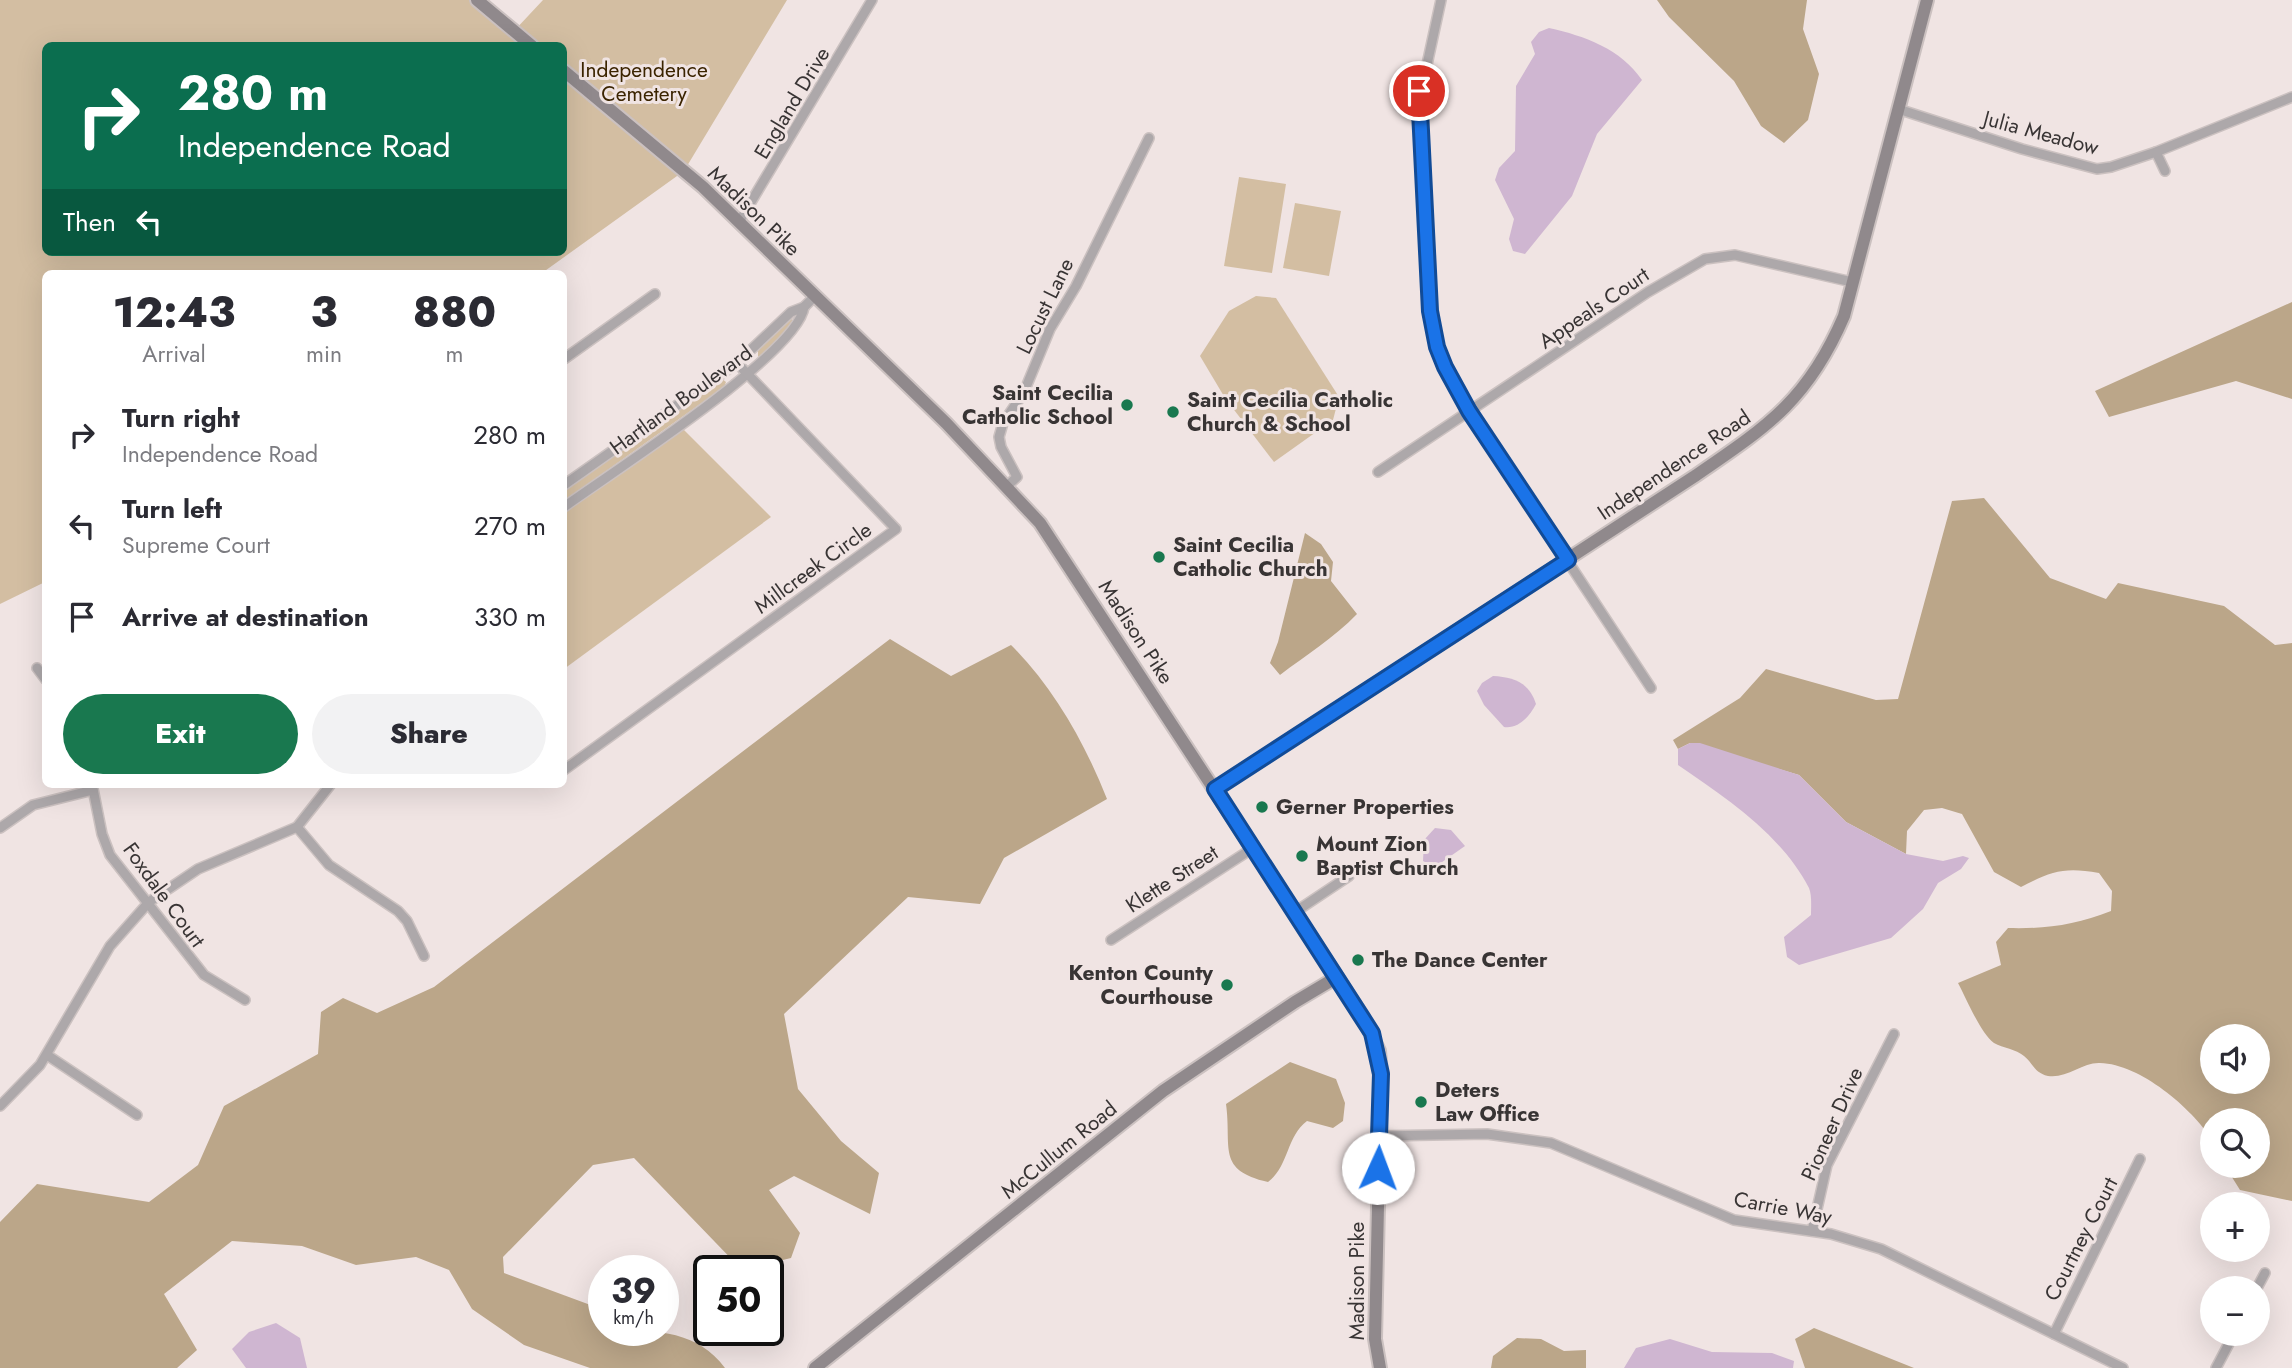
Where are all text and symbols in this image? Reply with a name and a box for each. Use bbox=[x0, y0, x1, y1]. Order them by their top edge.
street label: England Drive bbox=[747, 41, 837, 164]
park label: Independence Cemetery bbox=[580, 55, 708, 109]
text: 280 m bbox=[178, 58, 328, 128]
pin bbox=[1389, 61, 1449, 121]
icon: right bbox=[63, 70, 154, 161]
icon: arrive bbox=[1400, 72, 1438, 110]
street label: Julia Meadow bbox=[1977, 102, 2103, 163]
text: Independence Road bbox=[178, 123, 451, 169]
street label: Madison Pike bbox=[701, 159, 807, 263]
text: Then bbox=[63, 203, 116, 241]
icon: left bbox=[130, 203, 168, 241]
street label: Locust Lane bbox=[1009, 253, 1081, 359]
street label: Appeals Court bbox=[1533, 260, 1655, 356]
text: 12:43 bbox=[113, 282, 235, 343]
text: 3 bbox=[311, 282, 338, 343]
text: 880 bbox=[413, 282, 496, 343]
text: Arrival bbox=[142, 337, 206, 371]
text: min bbox=[306, 337, 342, 371]
text: m bbox=[446, 337, 463, 371]
street label: Hartland Boulevard bbox=[604, 338, 758, 462]
place label: Saint Cecilia Catholic School bbox=[962, 378, 1113, 432]
place label: Saint Cecilia Catholic Church & School bbox=[1187, 385, 1393, 439]
marker: Saint Cecilia Catholic School bbox=[1119, 397, 1135, 413]
text: Turn right bbox=[122, 399, 240, 437]
street label: Independence Road bbox=[1591, 403, 1757, 527]
marker: Saint Cecilia Catholic Church & School bbox=[1165, 404, 1181, 420]
icon: right bbox=[63, 416, 101, 454]
text: 280 m bbox=[473, 416, 546, 454]
text: Independence Road bbox=[122, 437, 318, 471]
text: Turn left bbox=[122, 490, 222, 528]
icon: left bbox=[63, 507, 101, 545]
text: 270 m bbox=[474, 507, 546, 545]
street label: Millcreek Circle bbox=[748, 515, 878, 621]
text: Supreme Court bbox=[122, 528, 270, 562]
place label: Saint Cecilia Catholic Church bbox=[1173, 530, 1328, 584]
marker: Saint Cecilia Catholic Church bbox=[1151, 549, 1167, 565]
street label: Madison Pike bbox=[1091, 574, 1181, 690]
icon: arrive bbox=[63, 598, 101, 636]
text: Arrive at destination bbox=[122, 598, 369, 636]
text: 330 m bbox=[474, 598, 546, 636]
button: Exit bbox=[63, 694, 298, 774]
button: Share bbox=[312, 694, 546, 774]
place label: Gerner Properties bbox=[1276, 792, 1454, 822]
marker: Gerner Properties bbox=[1254, 799, 1270, 815]
place label: Mount Zion Baptist Church bbox=[1316, 829, 1459, 883]
street label: Foxdale Court bbox=[116, 836, 212, 954]
street label: Klette Street bbox=[1120, 838, 1224, 920]
marker: Mount Zion Baptist Church bbox=[1294, 848, 1310, 864]
place label: The Dance Center bbox=[1372, 945, 1548, 975]
marker: The Dance Center bbox=[1350, 952, 1366, 968]
place label: Kenton County Courthouse bbox=[1069, 958, 1214, 1012]
marker: Kenton County Courthouse bbox=[1219, 977, 1235, 993]
map controls bbox=[2200, 1024, 2270, 1346]
button: sound bbox=[2200, 1024, 2270, 1094]
street label: Pioneer Drive bbox=[1794, 1062, 1870, 1185]
place label: Deters Law Office bbox=[1435, 1075, 1539, 1129]
street label: McCullum Road bbox=[995, 1094, 1123, 1206]
marker: Deters Law Office bbox=[1413, 1094, 1429, 1110]
button: search bbox=[2200, 1108, 2270, 1178]
position arrow bbox=[1341, 1131, 1415, 1205]
street label: Courtney Court bbox=[2037, 1172, 2125, 1306]
street label: Carrie Way bbox=[1731, 1184, 1835, 1232]
button: + bbox=[2200, 1192, 2270, 1262]
street label: Madison Pike bbox=[1342, 1222, 1372, 1340]
speed limit sign: 50 bbox=[693, 1255, 784, 1346]
text: 39 bbox=[611, 1266, 656, 1316]
button: − bbox=[2200, 1276, 2270, 1346]
text: km/h bbox=[613, 1305, 654, 1331]

